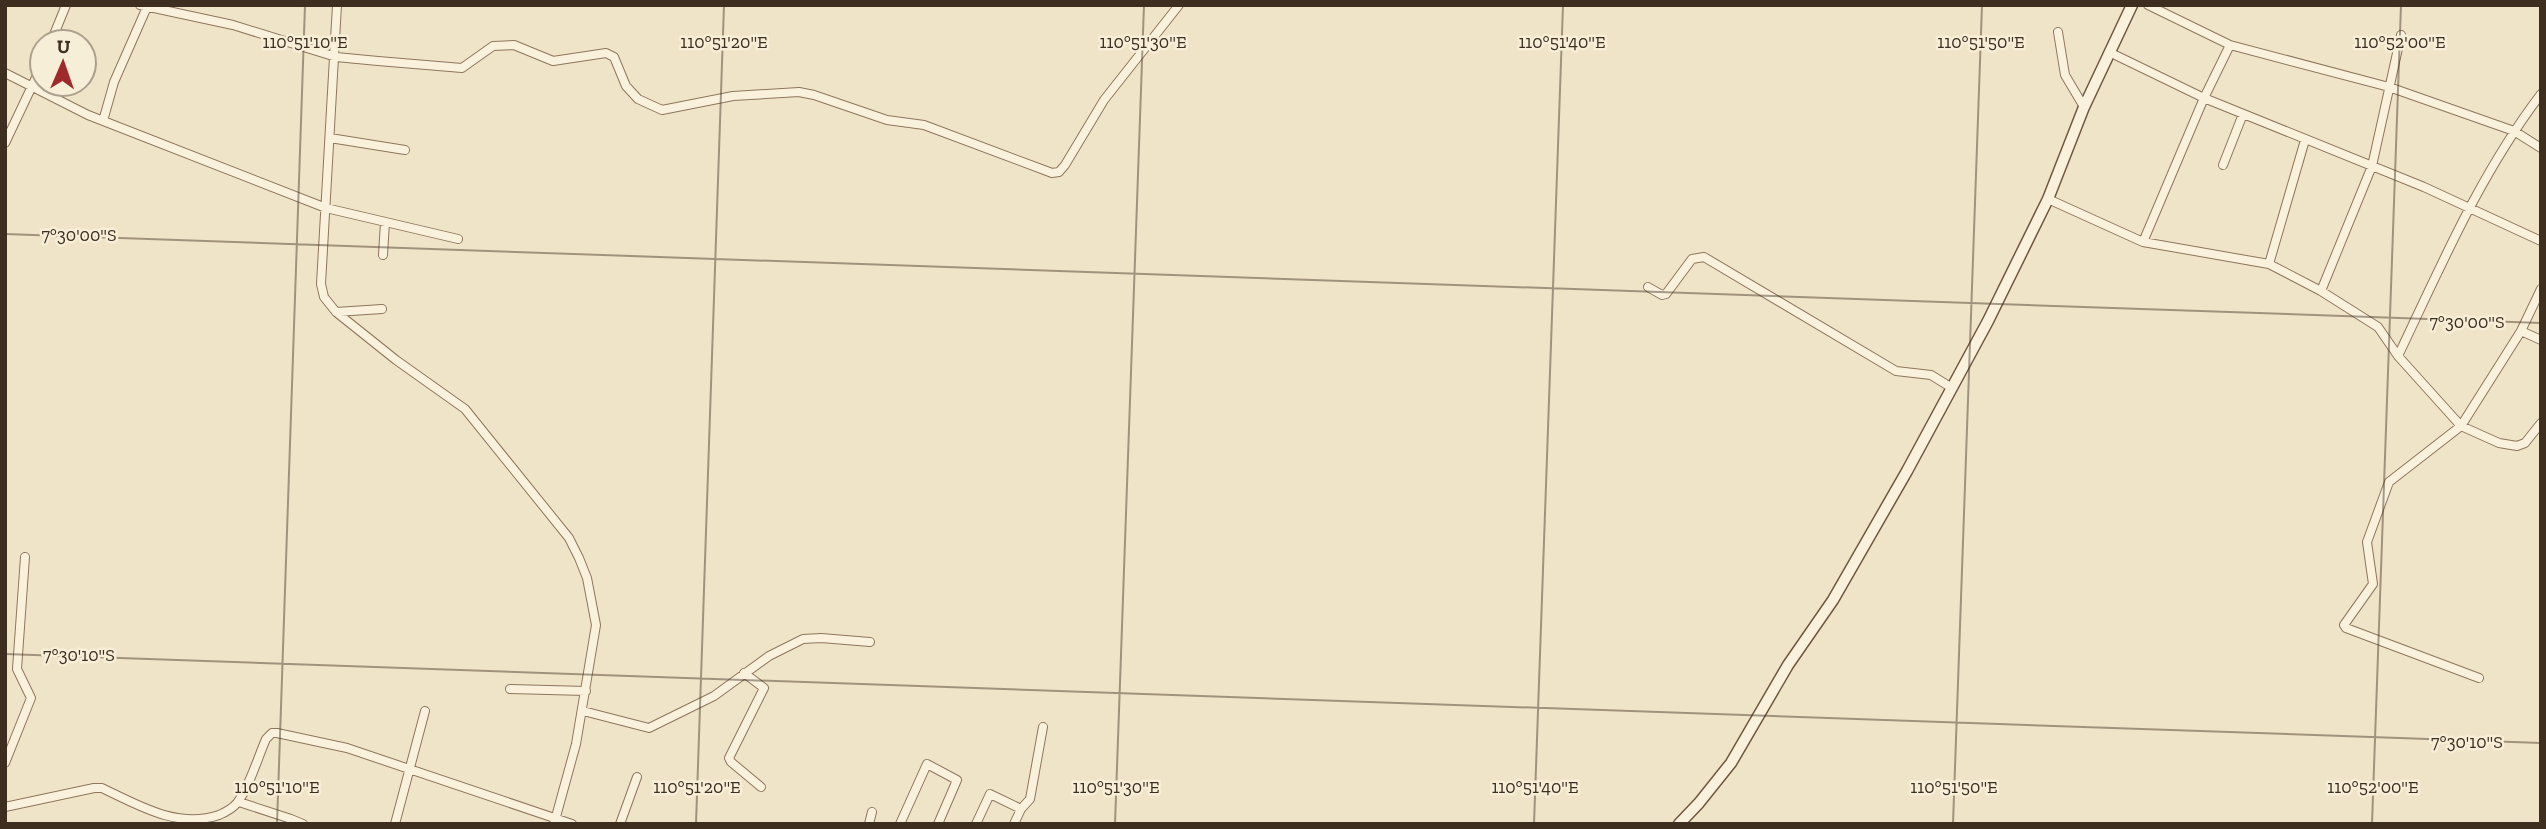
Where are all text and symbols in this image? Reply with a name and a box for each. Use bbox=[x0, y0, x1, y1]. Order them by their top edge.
north arrow bbox=[28, 28, 98, 98]
text: 110°51'10"E bbox=[262, 31, 348, 53]
text: 110°51'20"E bbox=[680, 31, 768, 53]
text: 110°51'30"E bbox=[1100, 31, 1186, 53]
text: 110°51'40"E bbox=[1518, 31, 1606, 53]
text: 110°51'50"E bbox=[1937, 31, 2025, 53]
text: 110°52'00"E bbox=[2354, 31, 2446, 53]
text: U bbox=[56, 35, 71, 58]
text: 7°30'00"S bbox=[41, 224, 117, 246]
text: 7°30'00"S bbox=[2429, 311, 2505, 333]
text: 7°30'10"S bbox=[43, 644, 115, 666]
text: 7°30'10"S bbox=[2431, 731, 2503, 753]
text: 110°51'10"E bbox=[234, 776, 320, 798]
text: 110°51'20"E bbox=[653, 776, 741, 798]
text: 110°51'30"E bbox=[1073, 776, 1159, 798]
text: 110°51'40"E bbox=[1491, 776, 1579, 798]
text: 110°51'50"E bbox=[1910, 776, 1998, 798]
text: 110°52'00"E bbox=[2327, 776, 2419, 798]

